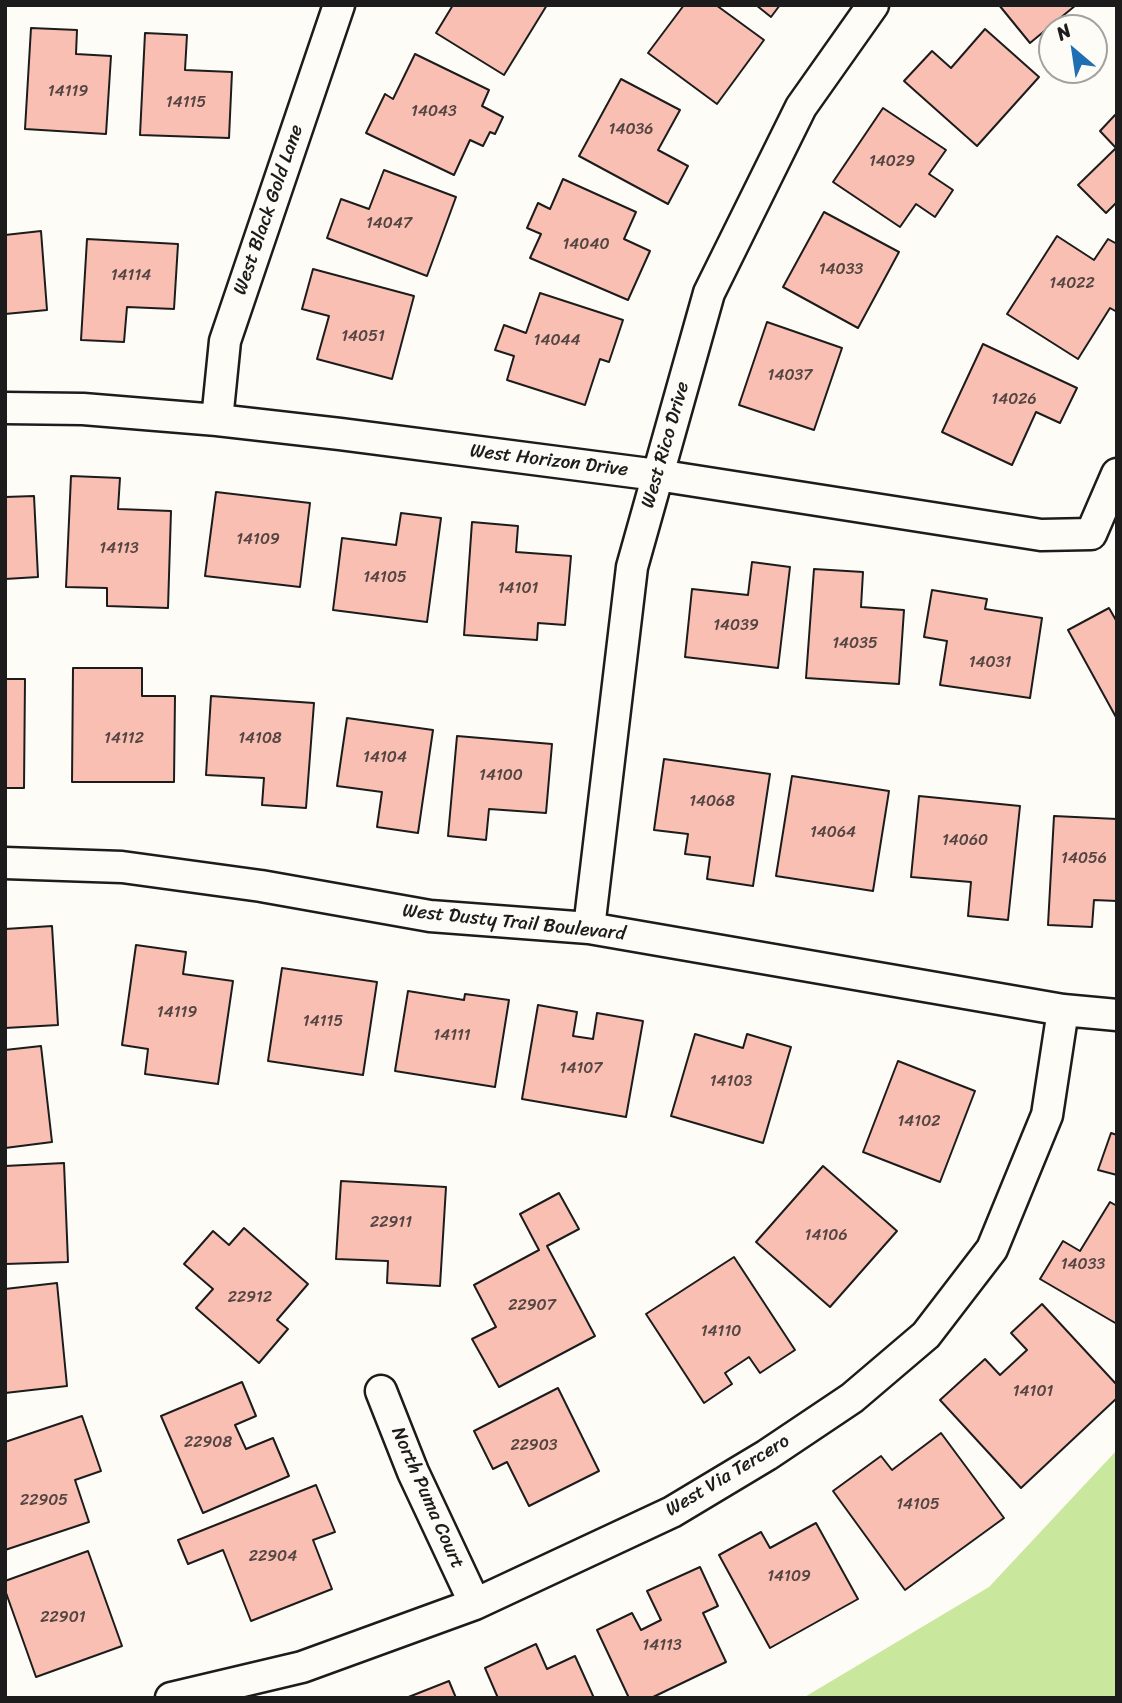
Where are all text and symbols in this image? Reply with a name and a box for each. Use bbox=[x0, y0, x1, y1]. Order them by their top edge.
north arrow bbox=[1038, 14, 1108, 84]
text: N bbox=[1050, 14, 1077, 50]
house number: 14119 bbox=[48, 82, 88, 102]
house number: 14115 bbox=[166, 93, 206, 113]
house number: 14043 bbox=[411, 102, 457, 122]
house number: 14036 bbox=[609, 120, 653, 140]
street label: West Black Gold Lane bbox=[229, 122, 309, 298]
house number: 14029 bbox=[869, 152, 915, 172]
house number: 14047 bbox=[366, 214, 412, 234]
house number: 14040 bbox=[562, 235, 610, 255]
house number: 14033 bbox=[819, 260, 863, 280]
house number: 14114 bbox=[111, 266, 151, 286]
house number: 14022 bbox=[1049, 274, 1095, 294]
house number: 14051 bbox=[341, 327, 385, 347]
house number: 14044 bbox=[534, 331, 580, 351]
house number: 14037 bbox=[768, 366, 812, 386]
street label: West Rico Drive bbox=[637, 379, 695, 511]
house number: 14026 bbox=[991, 390, 1037, 410]
street label: West Horizon Drive bbox=[469, 440, 629, 482]
house number: 14109 bbox=[236, 530, 280, 550]
house number: 14113 bbox=[99, 539, 139, 559]
house number: 14105 bbox=[363, 568, 407, 588]
house number: 14101 bbox=[498, 579, 538, 599]
house number: 14039 bbox=[713, 616, 759, 636]
house number: 14035 bbox=[832, 634, 878, 654]
house number: 14031 bbox=[969, 653, 1011, 673]
house number: 14112 bbox=[104, 729, 144, 749]
house number: 14108 bbox=[238, 729, 282, 749]
house number: 14104 bbox=[363, 748, 407, 768]
house number: 14100 bbox=[479, 766, 523, 786]
house number: 14068 bbox=[689, 792, 735, 812]
house number: 14064 bbox=[810, 823, 856, 843]
house number: 14060 bbox=[942, 831, 988, 851]
house number: 14056 bbox=[1061, 849, 1107, 869]
street label: West Dusty Trail Boulevard bbox=[401, 900, 627, 946]
house number: 14119 bbox=[157, 1003, 197, 1023]
house number: 14115 bbox=[303, 1012, 343, 1032]
house number: 14111 bbox=[433, 1026, 471, 1046]
house number: 14107 bbox=[560, 1059, 602, 1079]
house number: 14103 bbox=[710, 1072, 752, 1092]
house number: 14102 bbox=[897, 1112, 941, 1132]
house number: 22911 bbox=[370, 1213, 412, 1233]
house number: 14106 bbox=[805, 1226, 847, 1246]
house number: 14033 bbox=[1061, 1255, 1105, 1275]
house number: 22912 bbox=[228, 1288, 272, 1308]
house number: 22907 bbox=[508, 1296, 556, 1316]
house number: 14110 bbox=[701, 1322, 741, 1342]
house number: 14101 bbox=[1013, 1382, 1053, 1402]
street label: North Puma Court bbox=[386, 1424, 468, 1572]
street label: West Via Tercero bbox=[662, 1430, 794, 1522]
house number: 22908 bbox=[184, 1433, 232, 1453]
house number: 22903 bbox=[510, 1436, 558, 1456]
house number: 22905 bbox=[20, 1491, 68, 1511]
house number: 14105 bbox=[896, 1495, 940, 1515]
house number: 22904 bbox=[249, 1547, 297, 1567]
house number: 14109 bbox=[767, 1567, 811, 1587]
house number: 22901 bbox=[40, 1608, 86, 1628]
house number: 14113 bbox=[642, 1636, 682, 1656]

